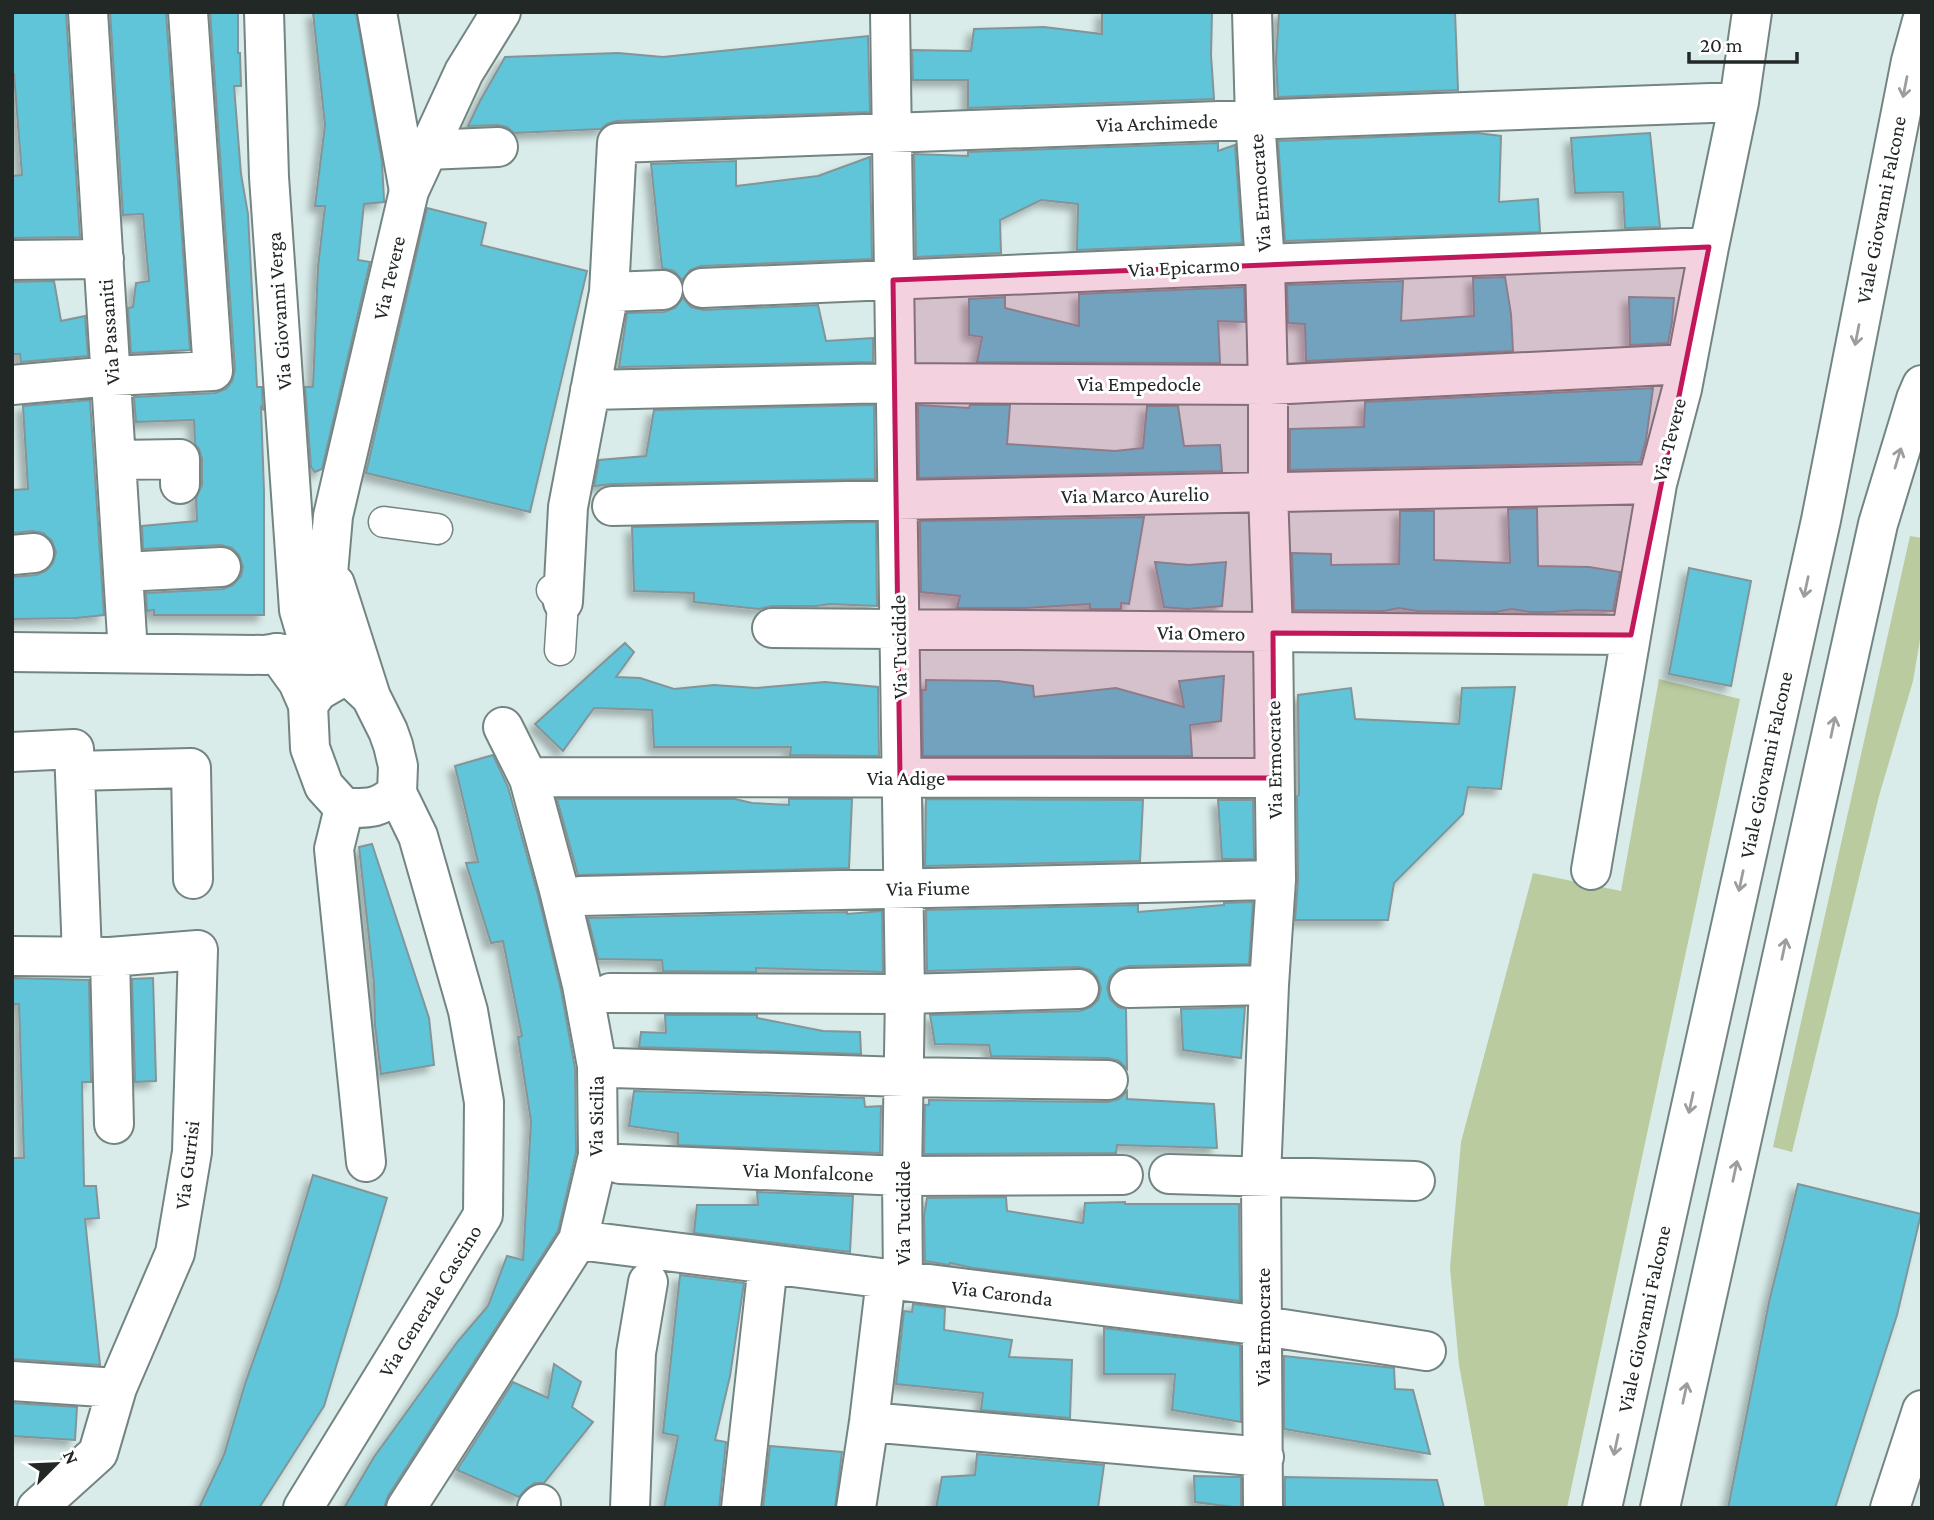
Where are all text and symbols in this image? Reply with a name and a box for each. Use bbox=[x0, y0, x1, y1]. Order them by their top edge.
scale bar bbox=[1689, 21, 1798, 65]
text: 20 m bbox=[1700, 33, 1743, 57]
one-way arrow bbox=[1898, 75, 1912, 98]
street label: Via Archimede bbox=[1096, 109, 1218, 137]
street label: Viale Giovanni Falcone bbox=[1851, 114, 1911, 306]
street label: Via Ermocrate bbox=[1244, 133, 1276, 253]
street label: Via Giovanni Verga bbox=[261, 231, 296, 391]
street label: Via Tevere bbox=[368, 234, 410, 322]
street label: Via Epicarmo bbox=[1127, 252, 1241, 282]
street label: Via Passaniti bbox=[93, 278, 125, 386]
one-way arrow bbox=[1850, 323, 1863, 346]
street label: Via Empedocle bbox=[1077, 372, 1201, 396]
street label: Via Tevere bbox=[1647, 396, 1691, 484]
one-way arrow bbox=[1892, 448, 1905, 470]
street label: Via Marco Aurelio bbox=[1061, 482, 1209, 508]
one-way arrow bbox=[1798, 575, 1812, 598]
street label: Via Tucidide bbox=[886, 595, 912, 699]
street label: Via Omero bbox=[1157, 620, 1245, 646]
street label: Viale Giovanni Falcone bbox=[1734, 669, 1798, 861]
street label: Via Ermocrate bbox=[1261, 701, 1287, 819]
one-way arrow bbox=[1827, 716, 1840, 739]
street label: Via Adige bbox=[867, 766, 945, 790]
one-way arrow bbox=[1733, 869, 1747, 892]
street label: Via Fiume bbox=[886, 875, 970, 901]
one-way arrow bbox=[1777, 938, 1791, 961]
street label: Via Sicilia bbox=[583, 1075, 609, 1157]
one-way arrow bbox=[1684, 1091, 1698, 1114]
street label: Via Gurrisi bbox=[170, 1119, 204, 1211]
street label: Via Monfalcone bbox=[742, 1158, 874, 1186]
one-way arrow bbox=[1728, 1160, 1742, 1183]
street label: Via Tucidide bbox=[891, 1161, 915, 1265]
street label: Via Generale Cascino bbox=[373, 1220, 487, 1382]
street label: Viale Giovanni Falcone bbox=[1612, 1223, 1676, 1415]
street label: Via Ermocrate bbox=[1251, 1268, 1275, 1386]
street label: Via Caronda bbox=[950, 1275, 1055, 1311]
one-way arrow bbox=[1679, 1382, 1693, 1405]
north arrow bbox=[21, 1429, 91, 1499]
one-way arrow bbox=[1608, 1433, 1621, 1455]
text: N bbox=[59, 1447, 83, 1468]

